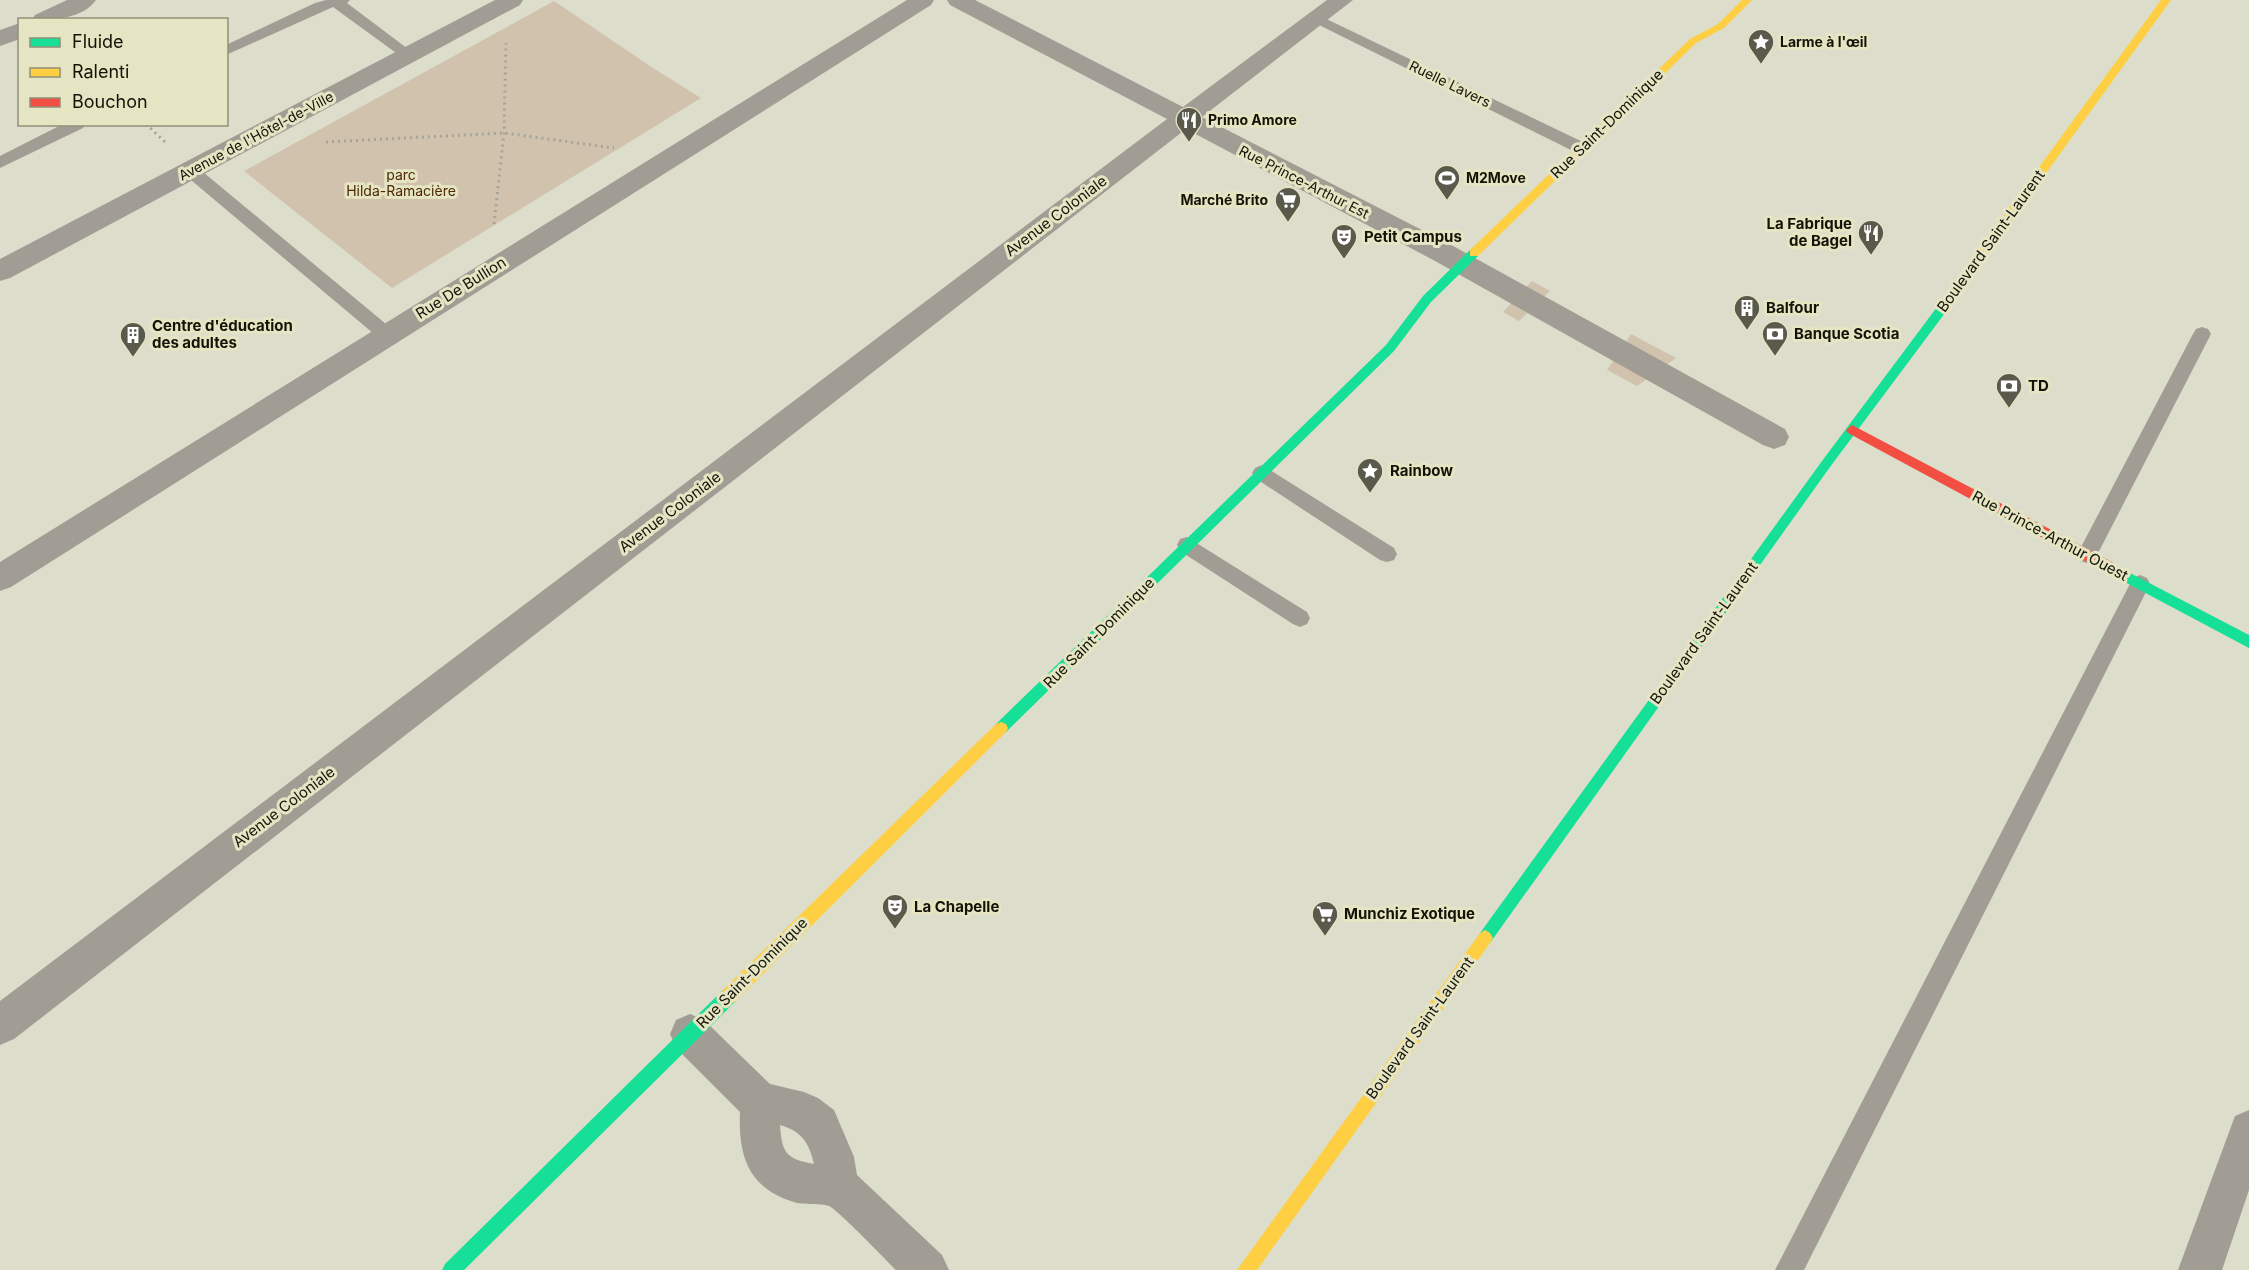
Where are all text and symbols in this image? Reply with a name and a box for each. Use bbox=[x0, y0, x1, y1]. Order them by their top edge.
legend bbox=[18, 18, 228, 126]
place icon: Larme à l'œil bbox=[1746, 27, 1776, 65]
text: Fluide bbox=[72, 31, 124, 52]
place label: Larme à l'œil bbox=[1780, 33, 1867, 50]
street label: Ruelle Lavers bbox=[1407, 57, 1494, 111]
text: Ralenti bbox=[72, 61, 129, 82]
street label: Rue Saint-Dominique bbox=[1546, 65, 1667, 182]
street label: Avenue de l'Hôtel-de-Ville bbox=[175, 87, 336, 184]
text: Bouchon bbox=[72, 91, 148, 112]
restaurant icon: Primo Amore bbox=[1174, 105, 1204, 143]
place label: Primo Amore bbox=[1208, 111, 1297, 128]
street label: Rue Prince-Arthur Est bbox=[1236, 141, 1372, 222]
sports icon: M2Move bbox=[1432, 163, 1462, 201]
park label: parc Hilda-Ramacière bbox=[346, 166, 456, 199]
street label: Boulevard Saint-Laurent bbox=[1933, 166, 2049, 315]
place label: M2Move bbox=[1466, 169, 1526, 186]
street label: Avenue Coloniale bbox=[1001, 171, 1110, 260]
supermarket icon: Marché Brito bbox=[1273, 185, 1303, 223]
place label: Marché Brito bbox=[1180, 191, 1268, 208]
place label: La Fabrique de Bagel bbox=[1767, 214, 1852, 250]
restaurant icon: La Fabrique de Bagel bbox=[1856, 218, 1886, 256]
theatre icon: Petit Campus bbox=[1329, 222, 1359, 260]
place label: Petit Campus bbox=[1364, 227, 1462, 246]
street label: Rue De Bullion bbox=[412, 252, 509, 323]
building icon: Balfour bbox=[1732, 293, 1762, 331]
place label: Balfour bbox=[1766, 298, 1819, 317]
place label: Centre d'éducation des adultes bbox=[152, 316, 293, 352]
bank icon: Banque Scotia bbox=[1760, 319, 1790, 357]
building icon: Centre d'éducation des adultes bbox=[118, 320, 148, 358]
place label: Banque Scotia bbox=[1794, 324, 1899, 343]
bank icon: TD bbox=[1994, 371, 2024, 409]
place label: TD bbox=[2028, 376, 2049, 395]
place icon: Rainbow bbox=[1355, 456, 1385, 494]
place label: Rainbow bbox=[1390, 461, 1453, 480]
street label: Avenue Coloniale bbox=[615, 467, 724, 556]
street label: Rue Prince-Arthur Ouest bbox=[1969, 486, 2132, 585]
street label: Boulevard Saint-Laurent bbox=[1646, 558, 1762, 707]
street label: Rue Saint-Dominique bbox=[1039, 573, 1158, 692]
street label: Avenue Coloniale bbox=[229, 762, 338, 851]
theatre icon: La Chapelle bbox=[880, 892, 910, 930]
place label: La Chapelle bbox=[914, 897, 999, 916]
supermarket icon: Munchiz Exotique bbox=[1310, 899, 1340, 937]
place label: Munchiz Exotique bbox=[1344, 904, 1475, 923]
street label: Rue Saint-Dominique bbox=[692, 913, 811, 1032]
street label: Boulevard Saint-Laurent bbox=[1362, 953, 1478, 1102]

